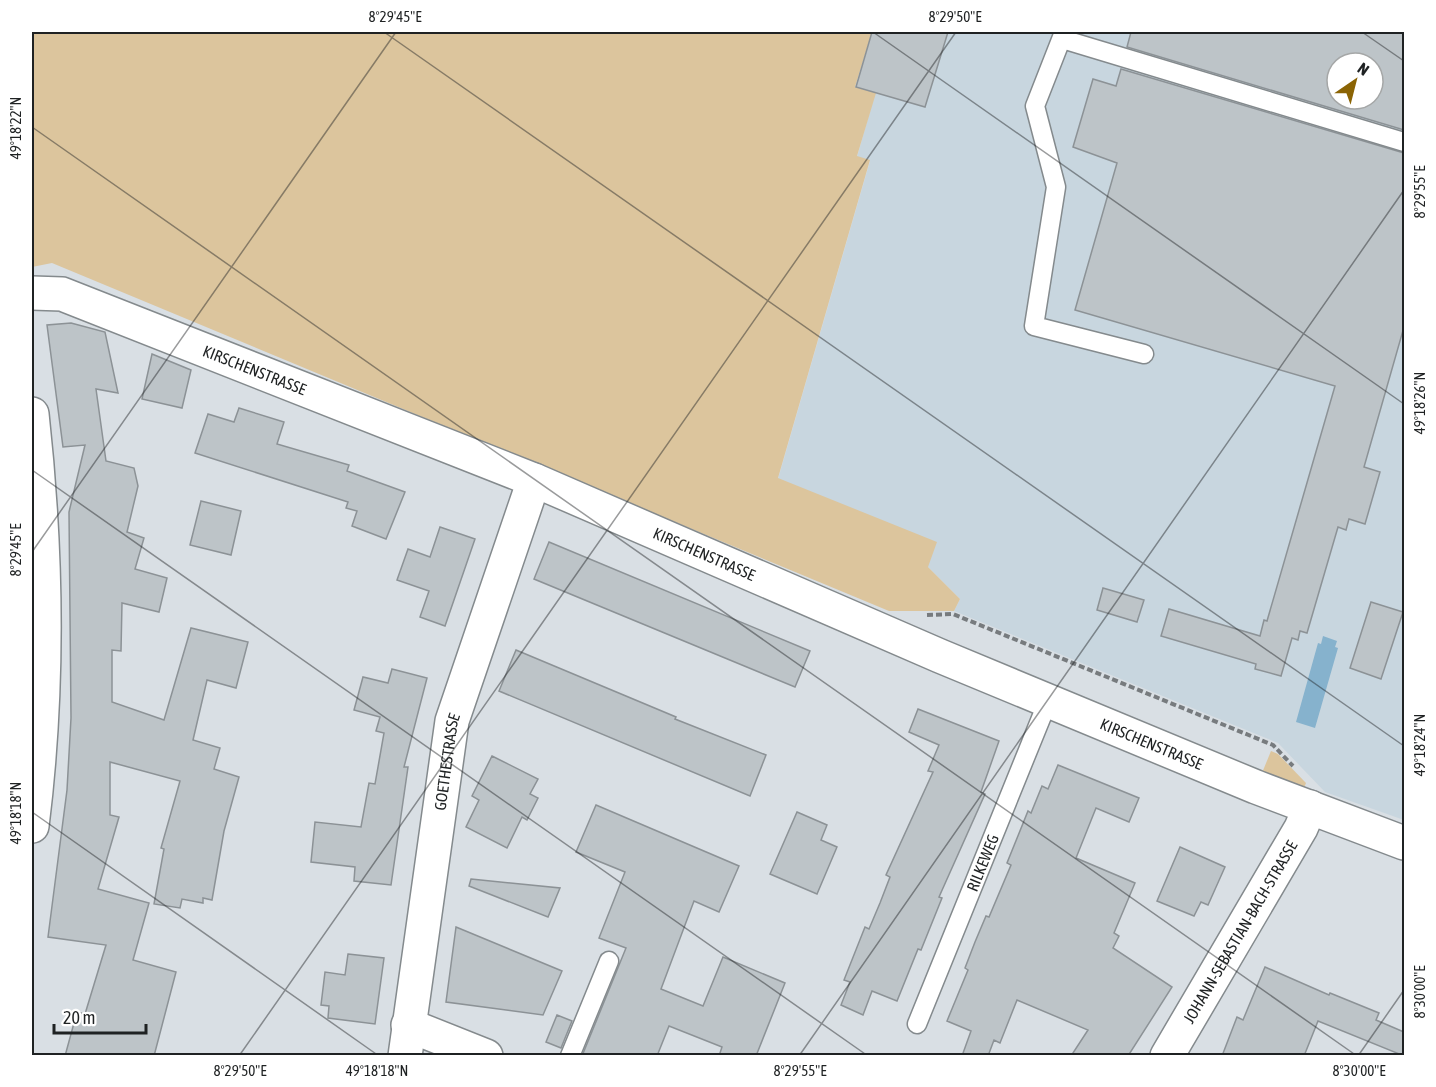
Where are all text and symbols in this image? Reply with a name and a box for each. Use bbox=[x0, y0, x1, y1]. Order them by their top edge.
text: 8°29'45"E bbox=[368, 8, 422, 25]
text: 8°29'50"E bbox=[928, 8, 982, 25]
north arrow bbox=[1325, 51, 1385, 111]
text: N bbox=[1355, 59, 1373, 79]
text: 49°18'22"N bbox=[7, 97, 24, 159]
text: 8°29'55"E bbox=[1411, 165, 1428, 219]
street label: KIRSCHENSTRASSE bbox=[200, 341, 309, 398]
text: 49°18'26"N bbox=[1411, 372, 1428, 434]
text: 8°29'45"E bbox=[7, 523, 24, 577]
street label: KIRSCHENSTRASSE bbox=[651, 524, 758, 584]
street label: GOETHESTRASSE bbox=[431, 711, 463, 812]
street label: KIRSCHENSTRASSE bbox=[1098, 714, 1206, 773]
text: 49°18'24"N bbox=[1411, 714, 1428, 776]
text: 49°18'18"N bbox=[7, 782, 24, 844]
street label: RILKEWEG bbox=[963, 832, 1002, 894]
street label: JOHANN-SEBASTIAN-BACH-STRASSE bbox=[1179, 837, 1301, 1026]
text: 8°30'00"E bbox=[1411, 965, 1428, 1019]
scale bar bbox=[54, 997, 146, 1035]
text: 20 m bbox=[63, 1007, 95, 1028]
text: 8°29'50"E bbox=[213, 1062, 267, 1079]
text: 49°18'18"N bbox=[346, 1062, 408, 1079]
text: 8°29'55"E bbox=[773, 1062, 827, 1079]
text: 8°30'00"E bbox=[1332, 1062, 1386, 1079]

